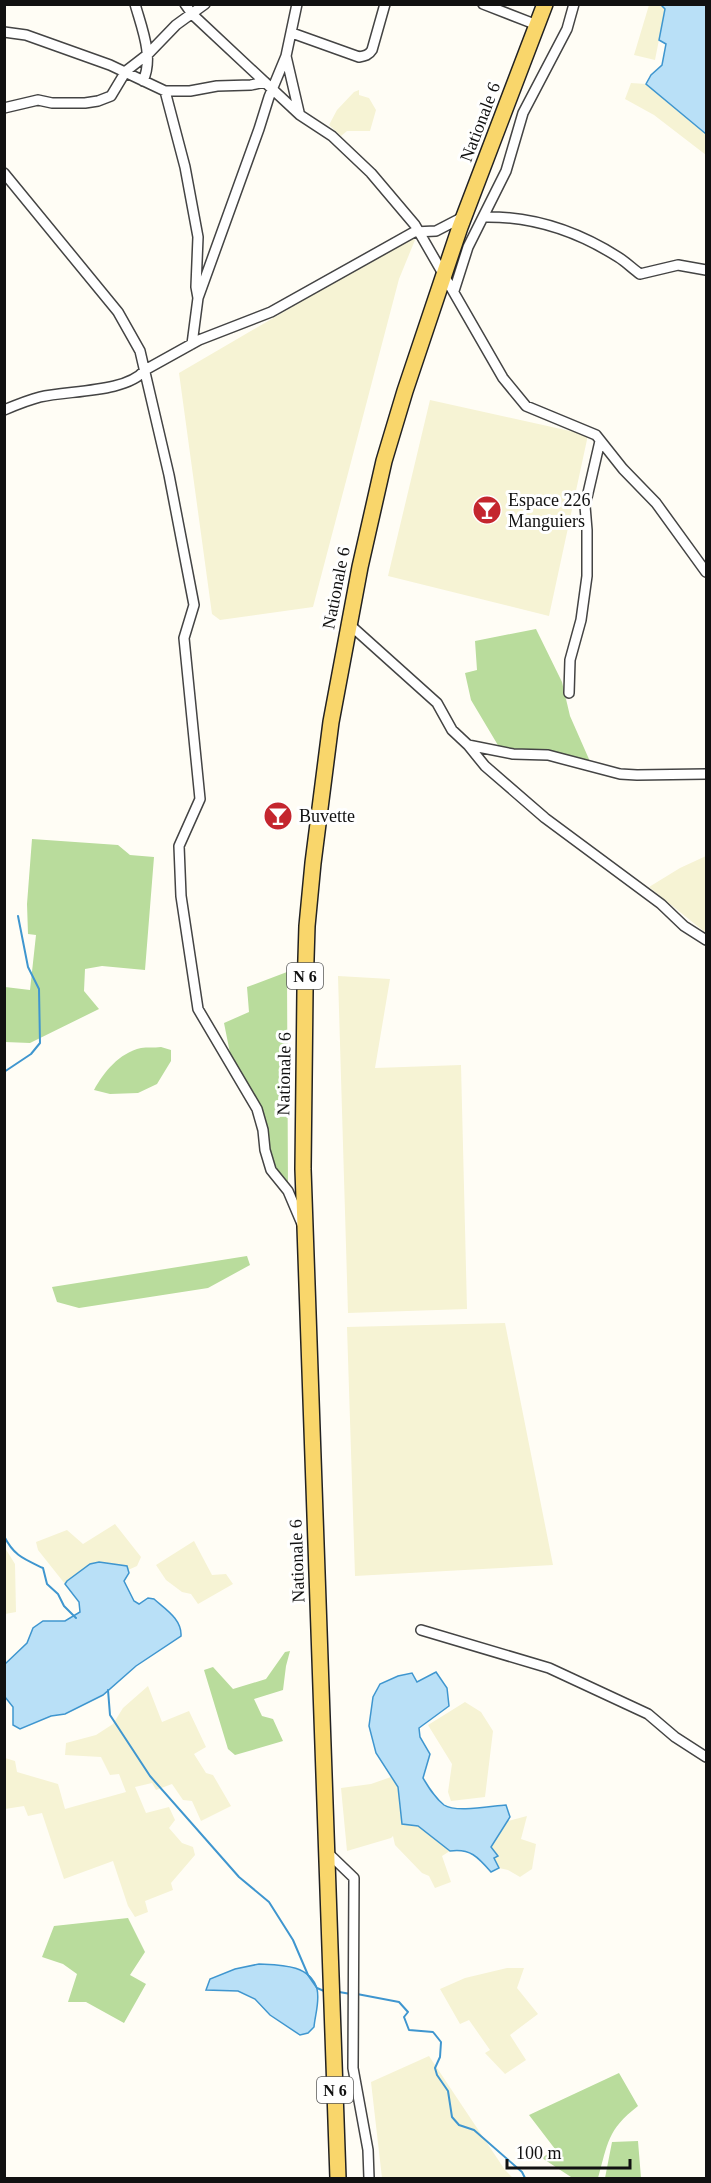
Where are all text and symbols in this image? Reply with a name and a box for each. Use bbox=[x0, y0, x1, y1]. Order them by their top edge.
street label: Nationale 6 bbox=[456, 79, 504, 165]
place label: Espace 226 Manguiers bbox=[508, 490, 590, 531]
bar icon: Espace 226 Manguiers bbox=[471, 494, 503, 526]
street label: Nationale 6 bbox=[318, 545, 354, 631]
bar icon: Buvette bbox=[262, 800, 294, 832]
place label: Buvette bbox=[299, 806, 355, 826]
road number: N 6 bbox=[287, 963, 323, 989]
street label: Nationale 6 bbox=[273, 1032, 295, 1116]
street label: Nationale 6 bbox=[286, 1519, 308, 1603]
road number: N 6 bbox=[317, 2077, 353, 2103]
scale bar bbox=[507, 2132, 630, 2170]
text: 100 m bbox=[516, 2143, 562, 2163]

